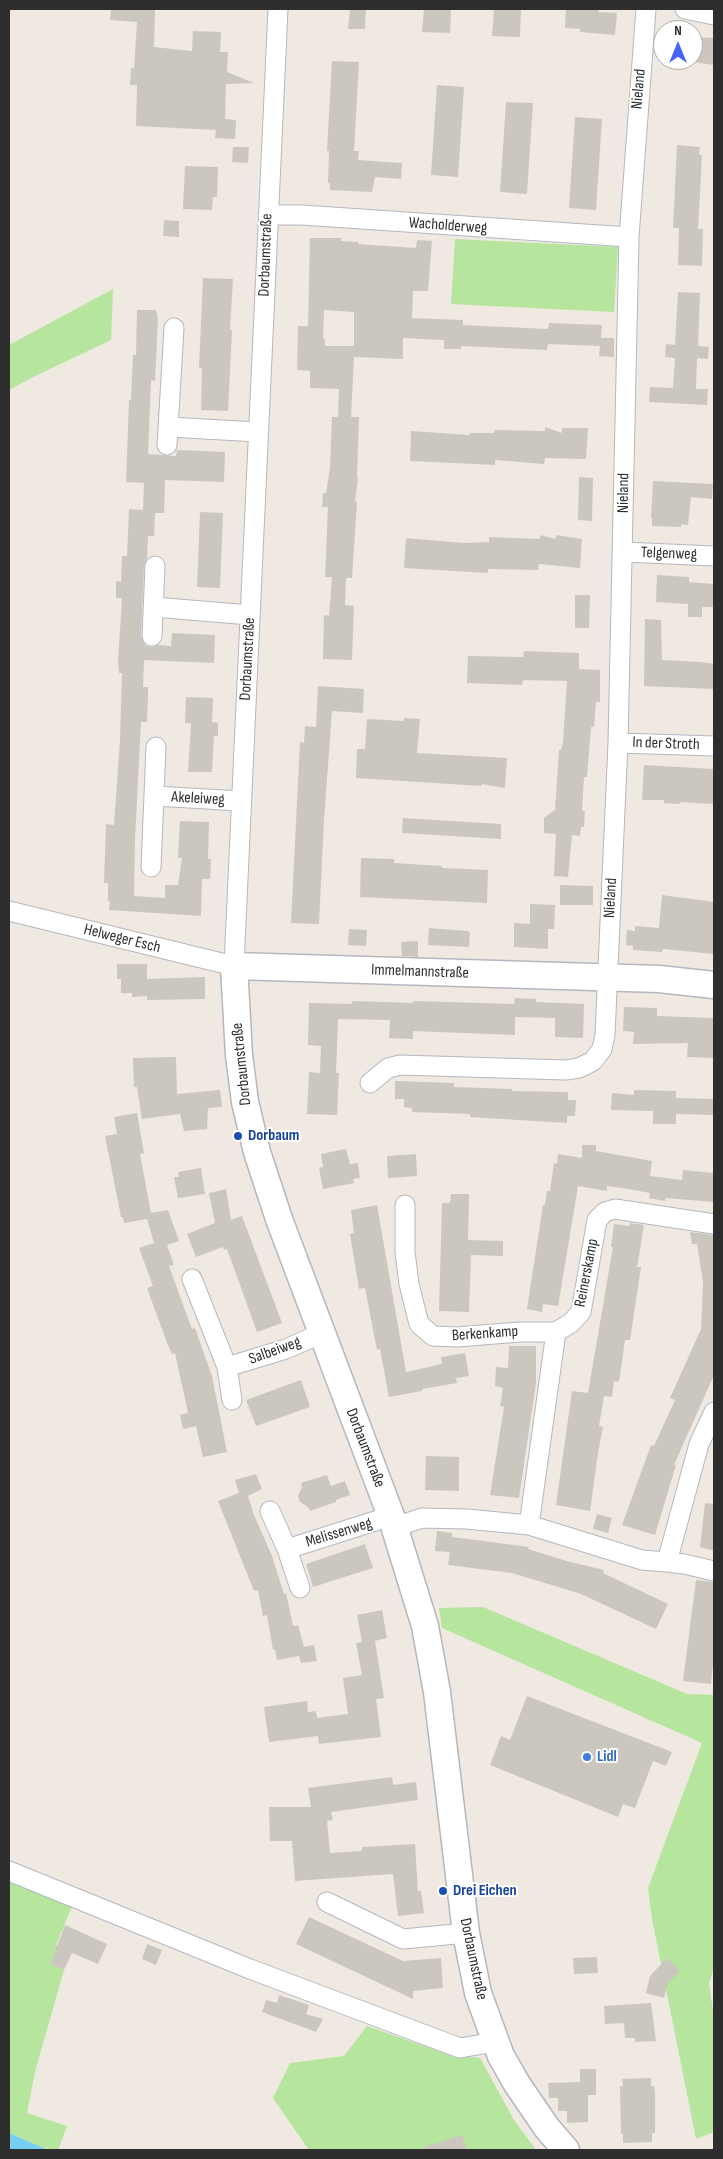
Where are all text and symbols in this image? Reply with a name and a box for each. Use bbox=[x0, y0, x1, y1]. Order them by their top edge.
north arrow bbox=[653, 20, 703, 70]
text: N bbox=[674, 22, 682, 39]
street label: Nieland bbox=[628, 68, 650, 110]
street label: Dorbaumstraße bbox=[255, 213, 277, 297]
street label: Wacholderweg bbox=[408, 214, 488, 238]
street label: Nieland bbox=[614, 473, 634, 513]
street label: Telgenweg bbox=[641, 543, 697, 565]
street label: Dorbaumstraße bbox=[236, 617, 260, 701]
street label: In der Stroth bbox=[632, 733, 700, 755]
street label: Akeleiweg bbox=[171, 788, 225, 810]
street label: Nieland bbox=[600, 877, 622, 919]
street label: Helweger Esch bbox=[82, 920, 162, 958]
street label: Immelmannstraße bbox=[371, 961, 469, 983]
street label: Dorbaumstraße bbox=[228, 1022, 256, 1106]
place label: Dorbaum bbox=[248, 1126, 299, 1146]
marker: Dorbaum bbox=[232, 1130, 244, 1142]
street label: Reinerskamp bbox=[571, 1237, 603, 1309]
street label: Berkenkamp bbox=[451, 1322, 519, 1346]
street label: Salbeiweg bbox=[246, 1333, 304, 1369]
street label: Dorbaumstraße bbox=[341, 1406, 389, 1490]
street label: Melissenweg bbox=[303, 1514, 375, 1552]
place label: Lidl bbox=[597, 1747, 617, 1767]
marker: Lidl bbox=[581, 1751, 593, 1763]
place label: Drei Eichen bbox=[453, 1881, 517, 1901]
marker: Drei Eichen bbox=[437, 1885, 449, 1897]
street label: Dorbaumstraße bbox=[455, 1916, 491, 2002]

